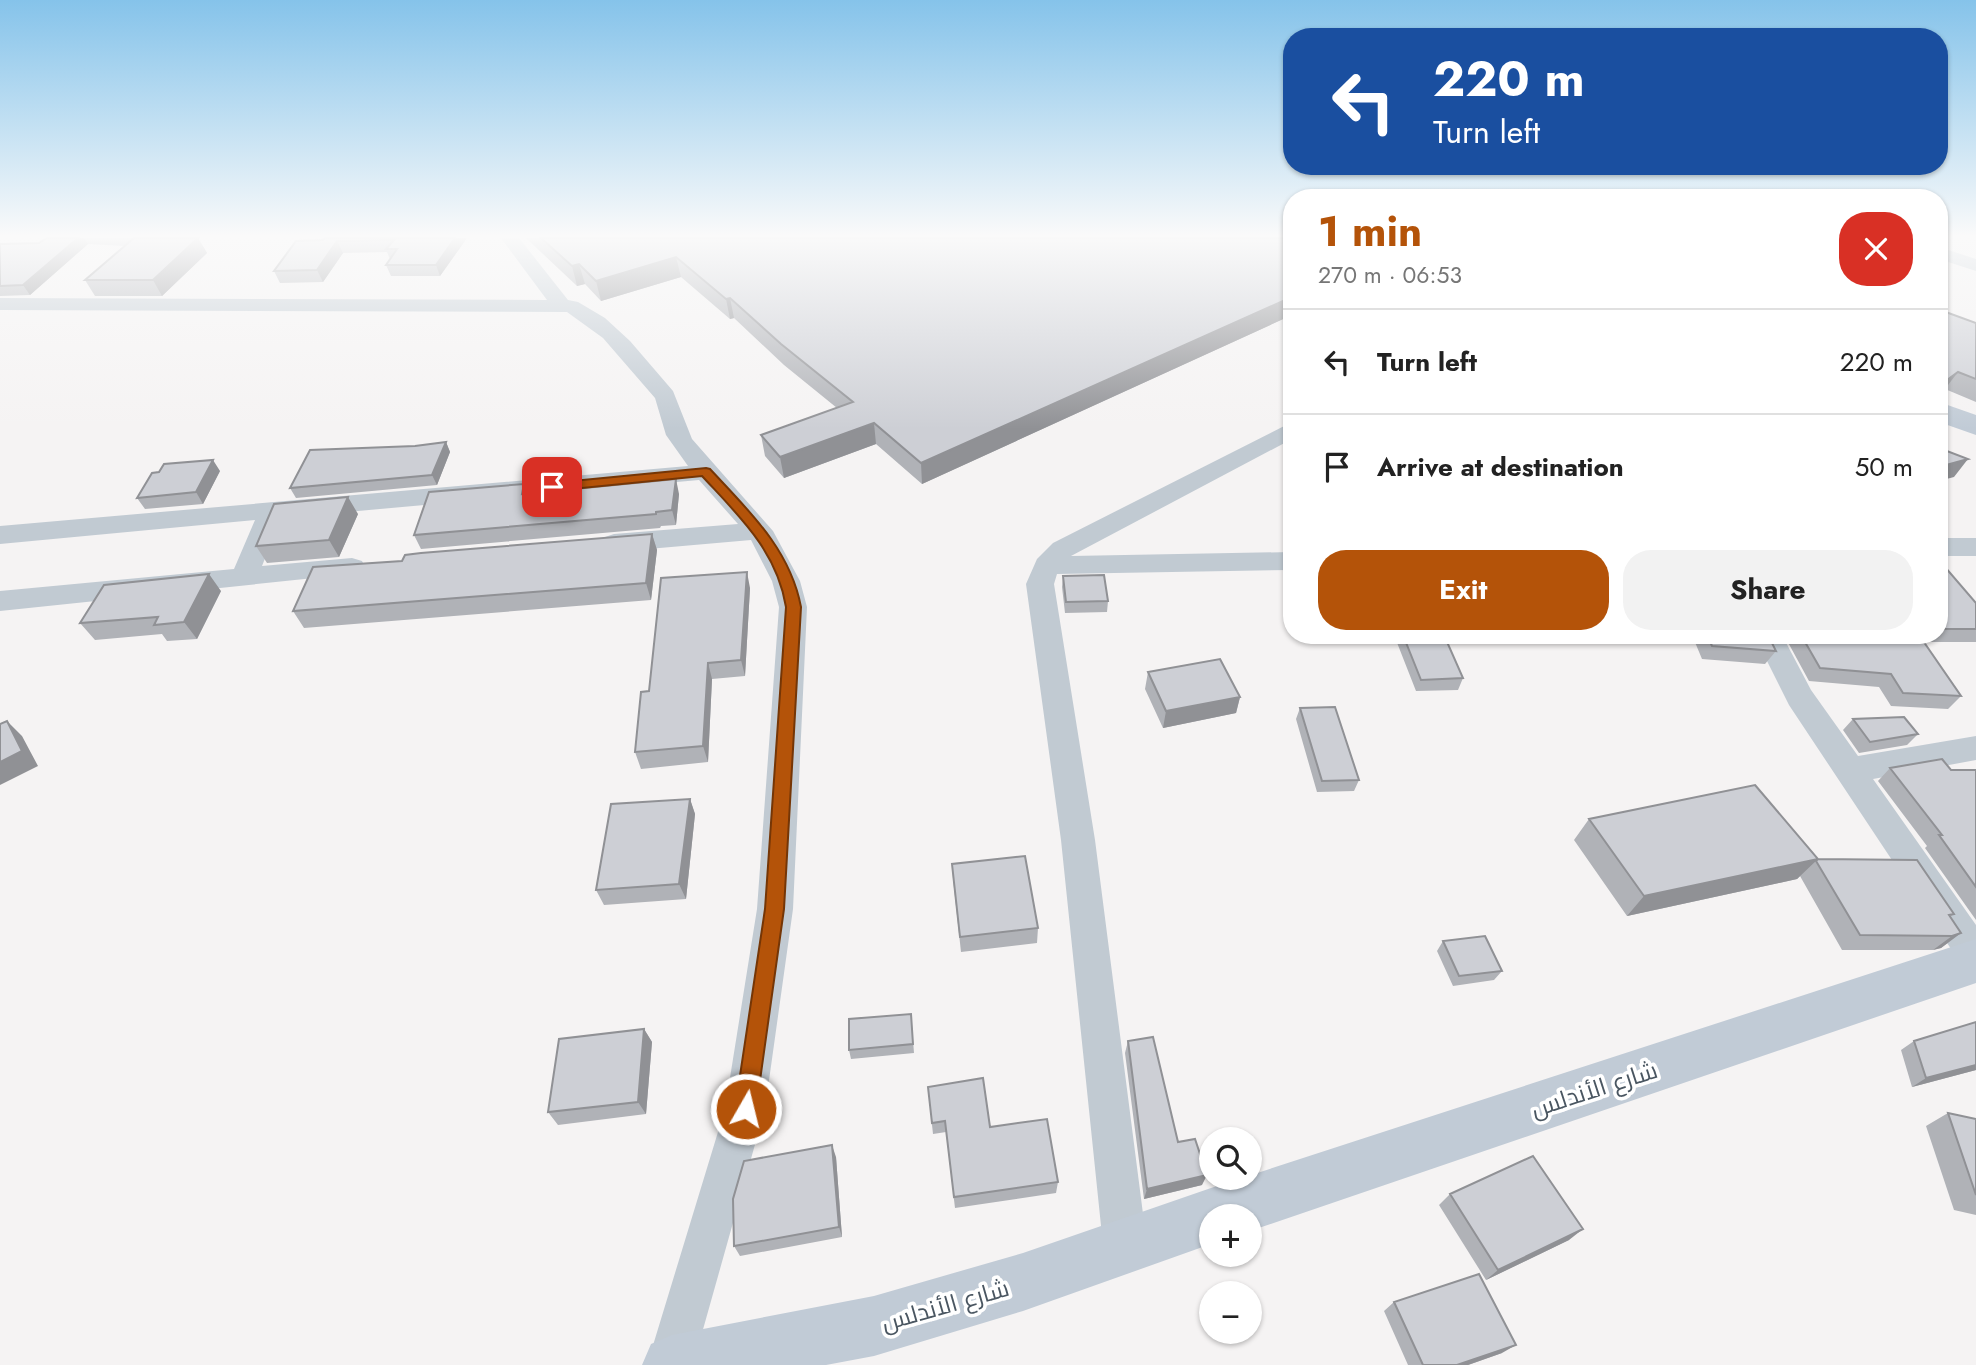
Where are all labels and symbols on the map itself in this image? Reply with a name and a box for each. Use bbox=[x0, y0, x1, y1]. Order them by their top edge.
pin bbox=[522, 457, 582, 517]
street label: شارع الأندلس bbox=[1526, 1052, 1662, 1126]
position arrow bbox=[709, 1072, 783, 1146]
street label: شارع الأندلس bbox=[877, 1270, 1013, 1340]

